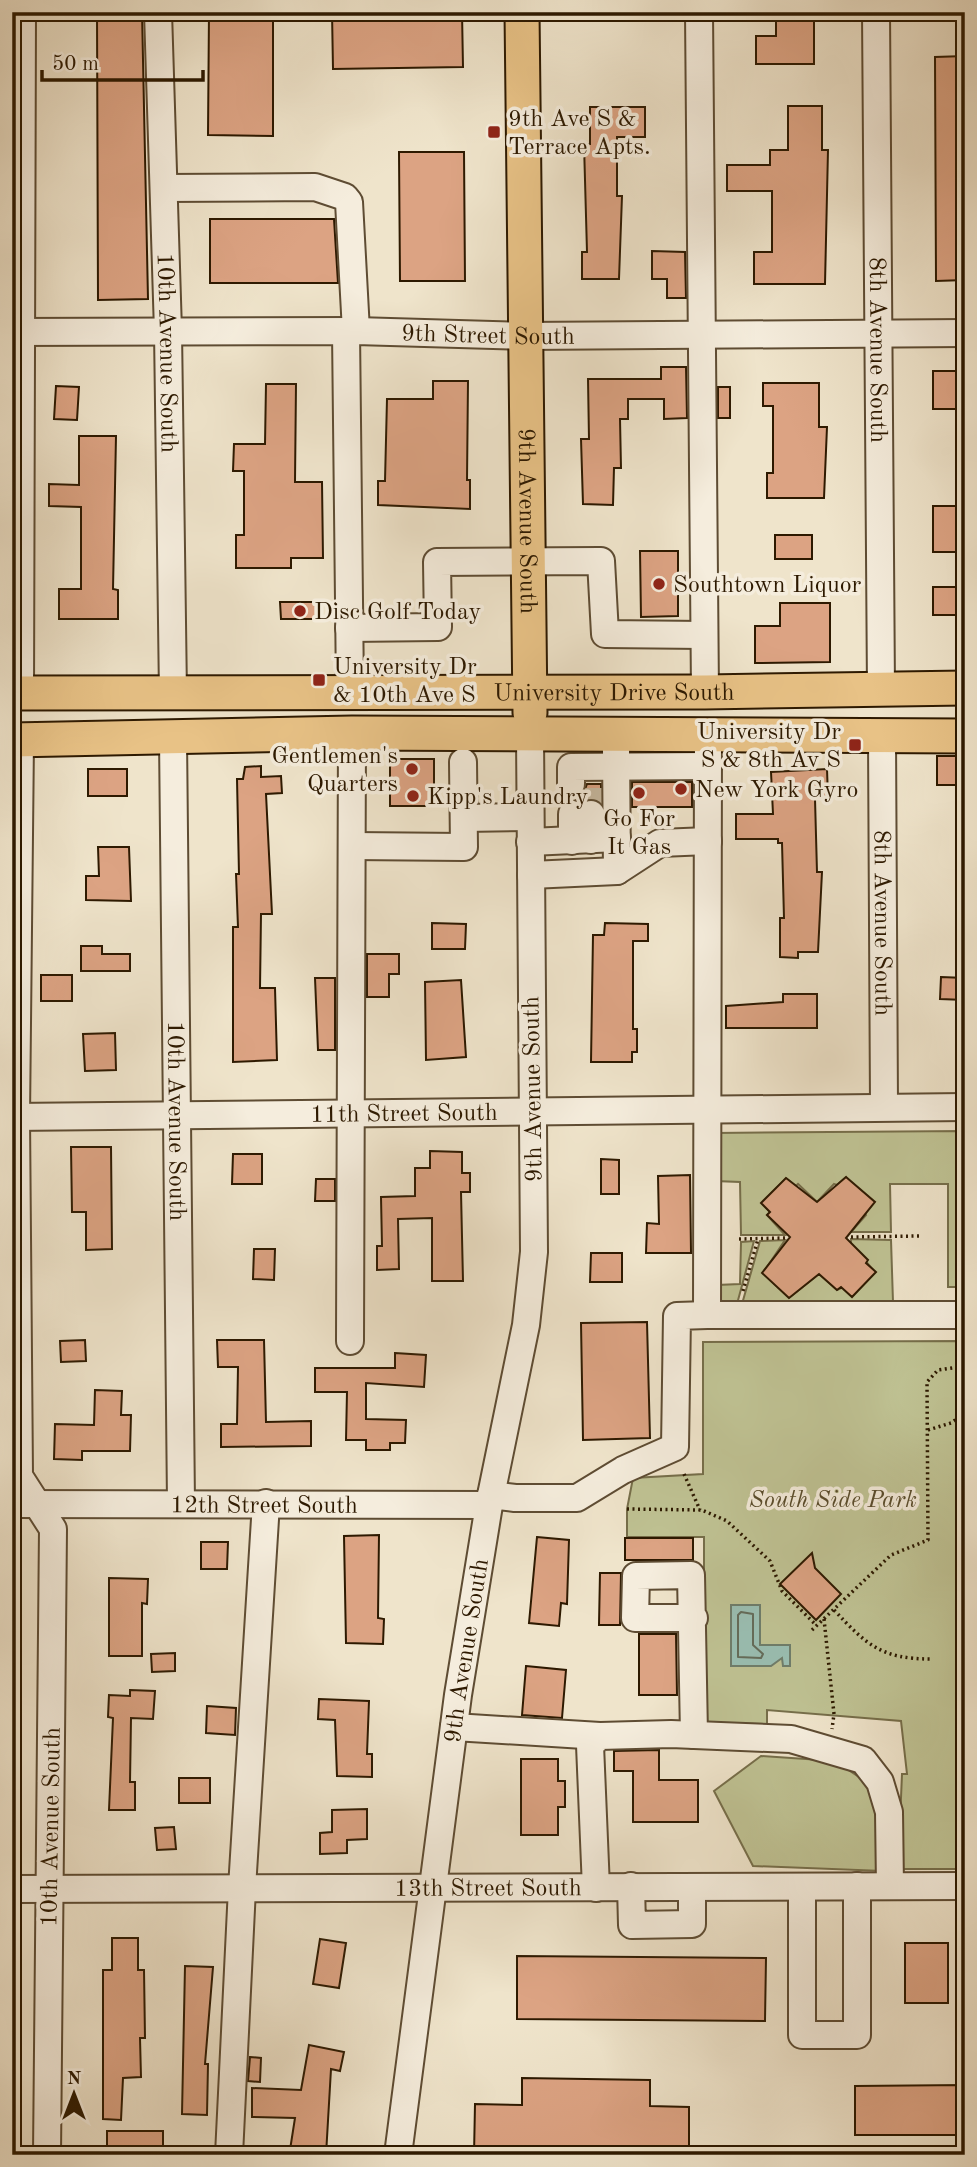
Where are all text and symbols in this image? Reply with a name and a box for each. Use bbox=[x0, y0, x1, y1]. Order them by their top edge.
scale bar bbox=[42, 38, 203, 82]
text: 50 m bbox=[52, 54, 99, 75]
place label: 9th Ave S & Terrace Apts. bbox=[508, 108, 651, 160]
marker: 9th Ave S & Terrace Apts. bbox=[486, 124, 502, 140]
street label: 10th Avenue South bbox=[152, 252, 180, 453]
street label: 8th Avenue South bbox=[864, 257, 889, 443]
street label: 9th Street South bbox=[401, 322, 575, 350]
street label: 9th Avenue South bbox=[513, 428, 539, 614]
place label: Southtown Liquor bbox=[673, 574, 862, 598]
marker: Southtown Liquor bbox=[651, 576, 667, 592]
place label: Disc Golf Today bbox=[314, 601, 482, 625]
marker: Disc Golf Today bbox=[292, 603, 308, 619]
place label: University Dr & 10th Ave S bbox=[333, 656, 477, 708]
marker: University Dr & 10th Ave S bbox=[311, 672, 327, 688]
street label: University Drive South bbox=[494, 682, 735, 706]
place label: University Dr S & 8th Av S bbox=[697, 721, 841, 773]
marker: University Dr S & 8th Av S bbox=[847, 737, 863, 753]
place label: Gentlemen's Quarters bbox=[272, 745, 398, 797]
marker: Gentlemen's Quarters bbox=[404, 761, 420, 777]
place label: New York Gyro bbox=[695, 779, 858, 803]
marker: New York Gyro bbox=[673, 781, 689, 797]
marker: Go For It Gas bbox=[631, 785, 647, 801]
place label: Kipp's Laundry bbox=[427, 786, 588, 810]
marker: Kipp's Laundry bbox=[405, 788, 421, 804]
place label: Go For It Gas bbox=[603, 808, 675, 860]
street label: 8th Avenue South bbox=[869, 830, 894, 1016]
street label: 9th Avenue South bbox=[520, 996, 548, 1182]
street label: 10th Avenue South bbox=[162, 1021, 188, 1221]
street label: 11th Street South bbox=[310, 1102, 498, 1128]
park label: South Side Park bbox=[749, 1489, 917, 1513]
street label: 12th Street South bbox=[170, 1494, 358, 1519]
street label: 9th Avenue South bbox=[442, 1557, 494, 1744]
street label: 10th Avenue South bbox=[38, 1727, 66, 1927]
street label: 13th Street South bbox=[394, 1877, 582, 1902]
north arrow bbox=[38, 2058, 108, 2128]
text: N bbox=[67, 2070, 82, 2089]

